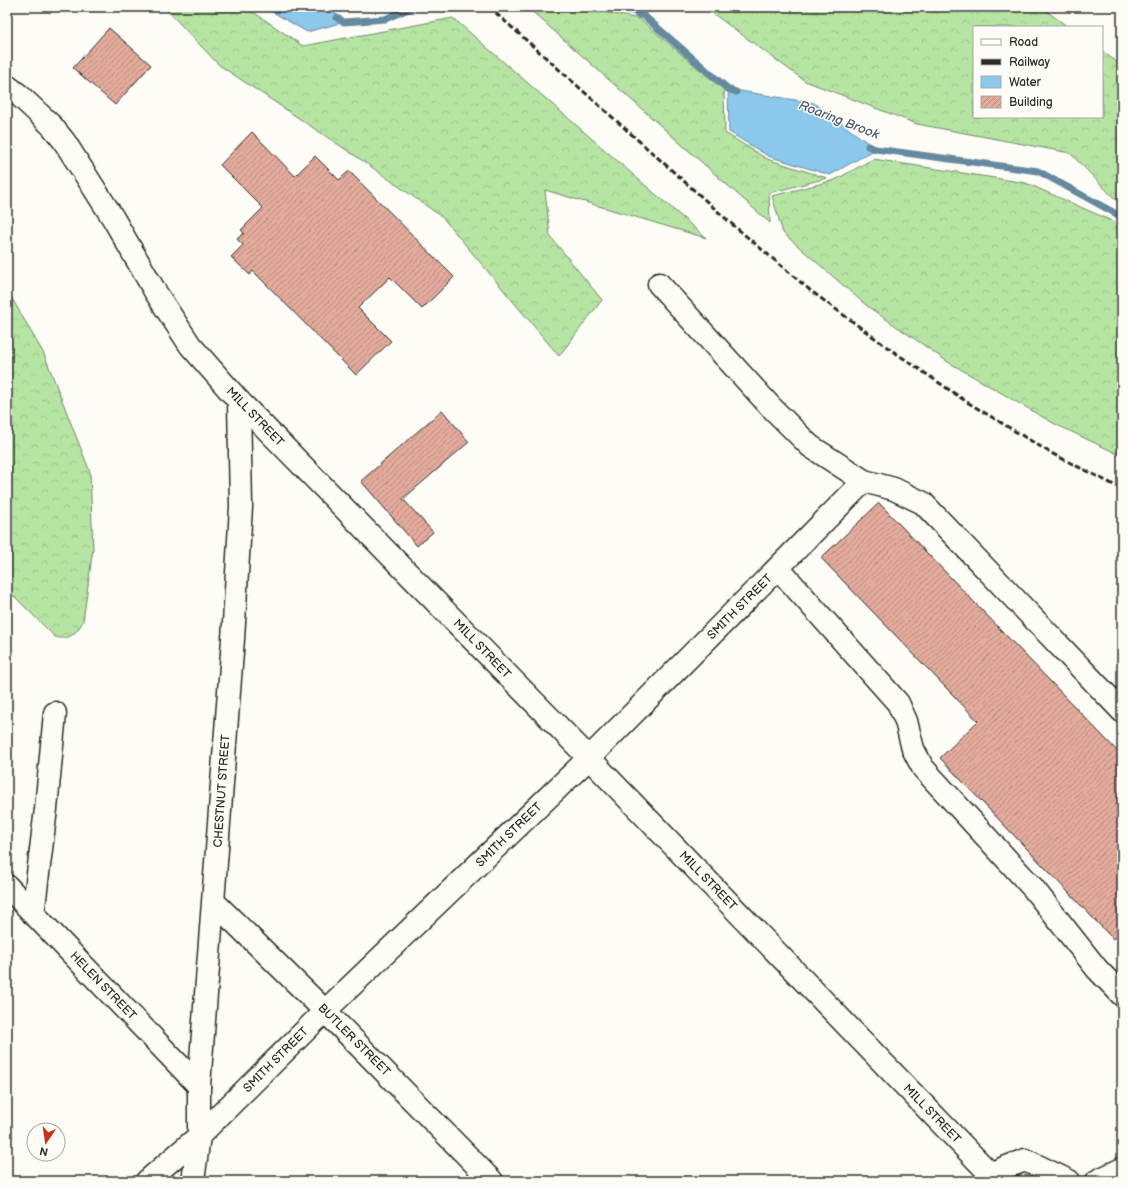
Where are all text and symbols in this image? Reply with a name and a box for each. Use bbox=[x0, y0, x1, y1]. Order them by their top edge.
legend bbox=[973, 26, 1103, 118]
text: Road bbox=[1009, 35, 1038, 50]
text: Railway bbox=[1009, 55, 1051, 70]
text: Water bbox=[1009, 75, 1041, 90]
text: Building bbox=[1009, 95, 1053, 110]
water label: Roaring Brook bbox=[797, 97, 882, 143]
street label: MILL STREET bbox=[223, 384, 288, 450]
street label: SMITH STREET bbox=[704, 571, 776, 643]
street label: MILL STREET bbox=[450, 616, 515, 682]
street label: CHESTNUT STREET bbox=[211, 733, 233, 848]
street label: SMITH STREET bbox=[473, 799, 546, 870]
street label: MILL STREET bbox=[676, 848, 741, 914]
street label: HELEN STREET bbox=[67, 949, 140, 1024]
street label: BUTLER STREET bbox=[315, 1001, 394, 1080]
street label: SMITH STREET bbox=[240, 1024, 312, 1096]
street label: MILL STREET bbox=[900, 1081, 965, 1147]
north arrow bbox=[26, 1122, 66, 1162]
text: N bbox=[38, 1144, 49, 1159]

